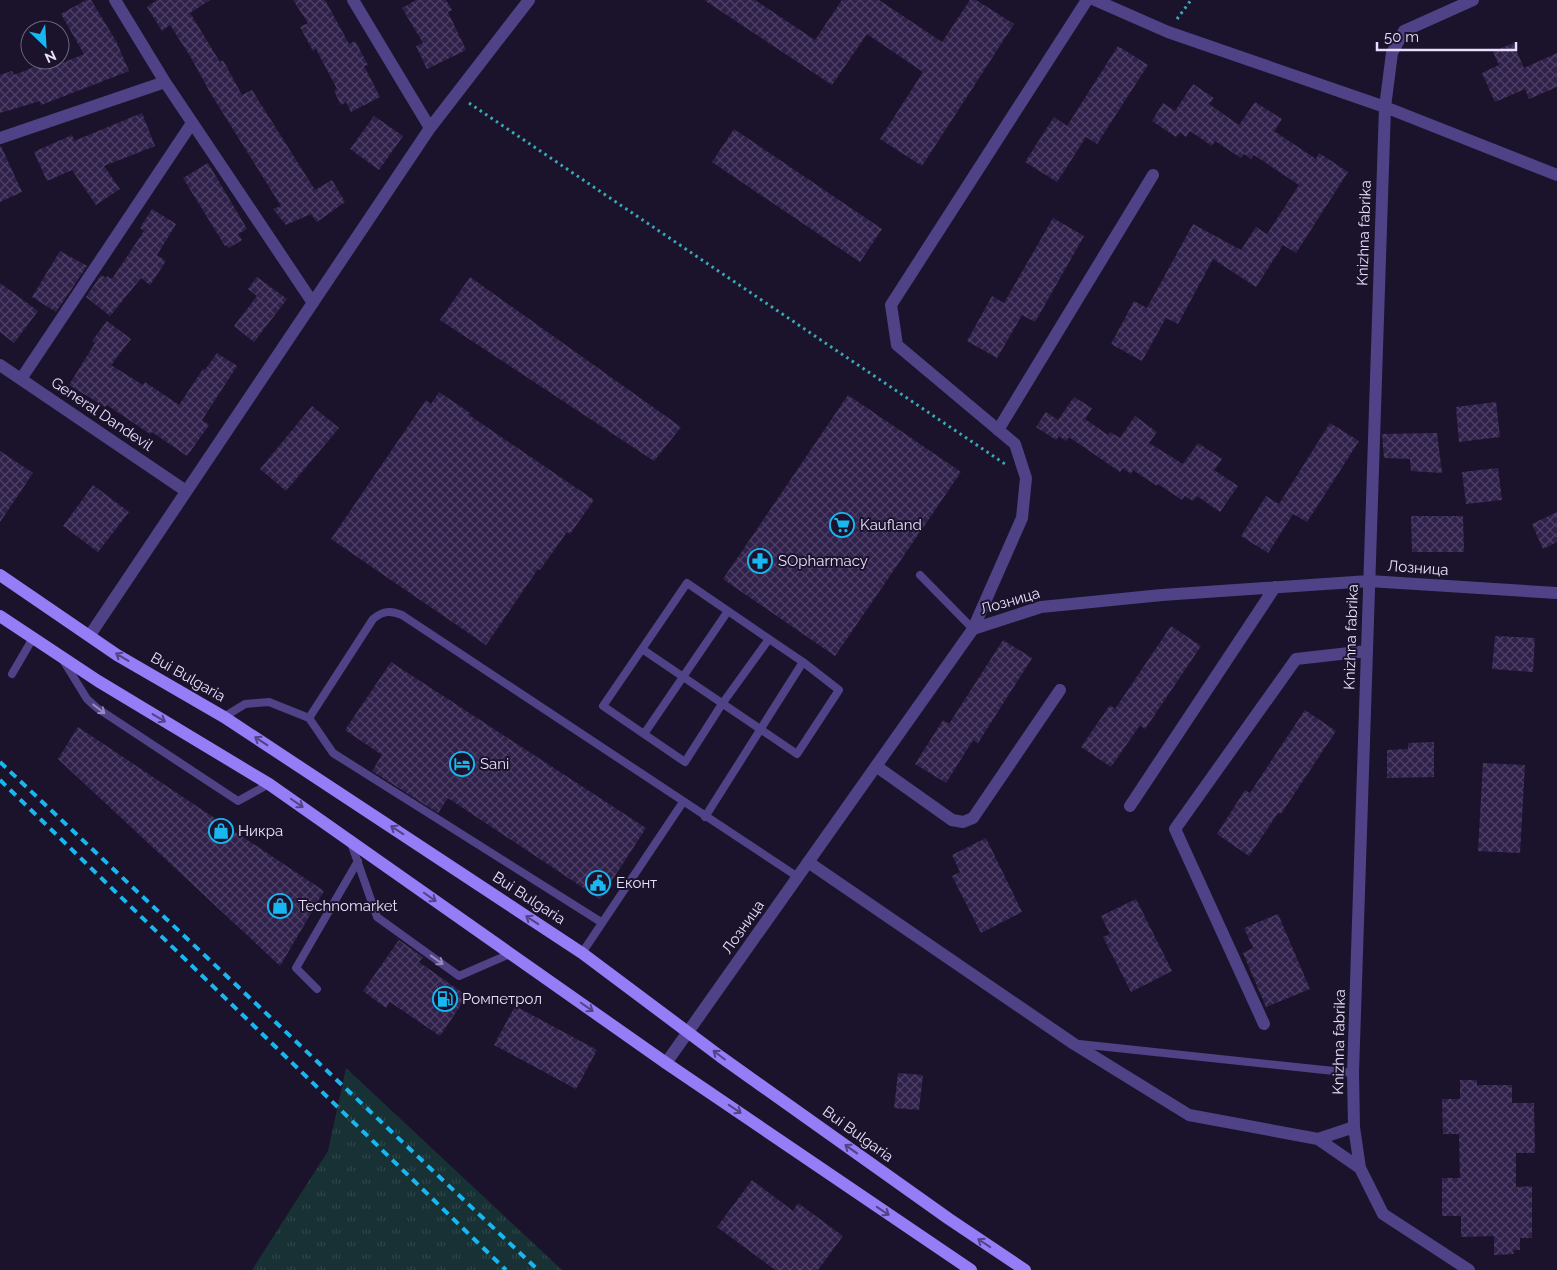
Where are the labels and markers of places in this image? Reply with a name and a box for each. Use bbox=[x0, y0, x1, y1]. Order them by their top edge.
supermarket icon: Kaufland bbox=[829, 512, 855, 538]
place label: Kaufland bbox=[860, 516, 922, 534]
pharmacy icon: SOpharmacy bbox=[747, 548, 773, 574]
place label: SOpharmacy bbox=[778, 552, 868, 570]
hotel icon: Sani bbox=[449, 751, 475, 777]
place label: Sani bbox=[480, 755, 509, 773]
shop icon: Никра bbox=[208, 818, 234, 844]
place label: Никра bbox=[238, 822, 283, 840]
public building icon: Еконт bbox=[585, 870, 611, 896]
place label: Еконт bbox=[616, 874, 657, 892]
shop icon: Technomarket bbox=[267, 893, 293, 919]
place label: Technomarket bbox=[298, 897, 397, 915]
fuel station icon: Ромпетрол bbox=[432, 986, 458, 1012]
place label: Ромпетрол bbox=[462, 990, 542, 1008]

